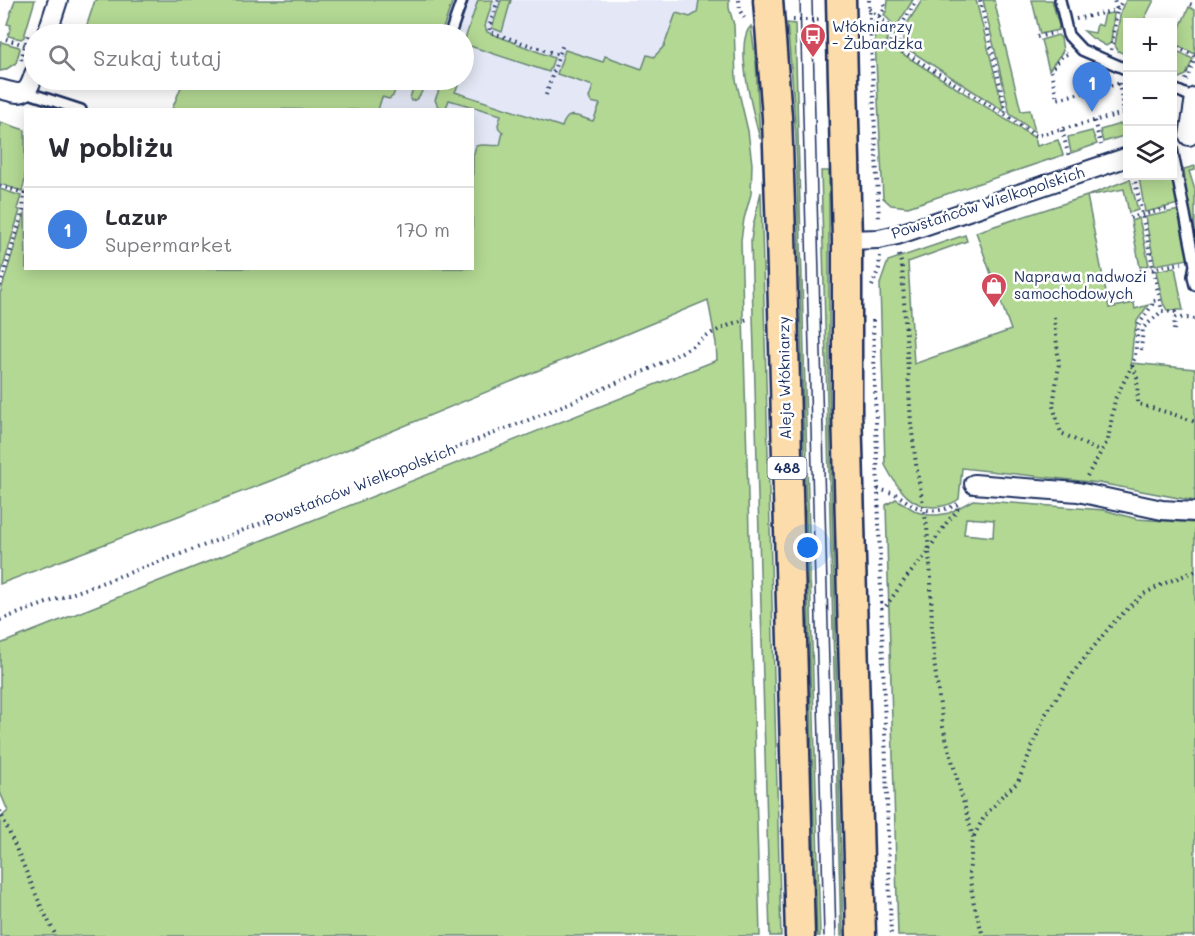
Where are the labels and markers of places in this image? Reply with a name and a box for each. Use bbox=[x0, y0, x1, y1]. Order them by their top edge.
place label: Włókniarzy - Żubardzka bbox=[832, 16, 923, 53]
bus stop icon: Włókniarzy - Żubardzka bbox=[798, 21, 828, 59]
pin: 1 bbox=[1072, 63, 1112, 112]
place label: Naprawa nadwozi samochodowych bbox=[1014, 266, 1147, 303]
shop icon: Naprawa nadwozi samochodowych bbox=[979, 271, 1009, 309]

